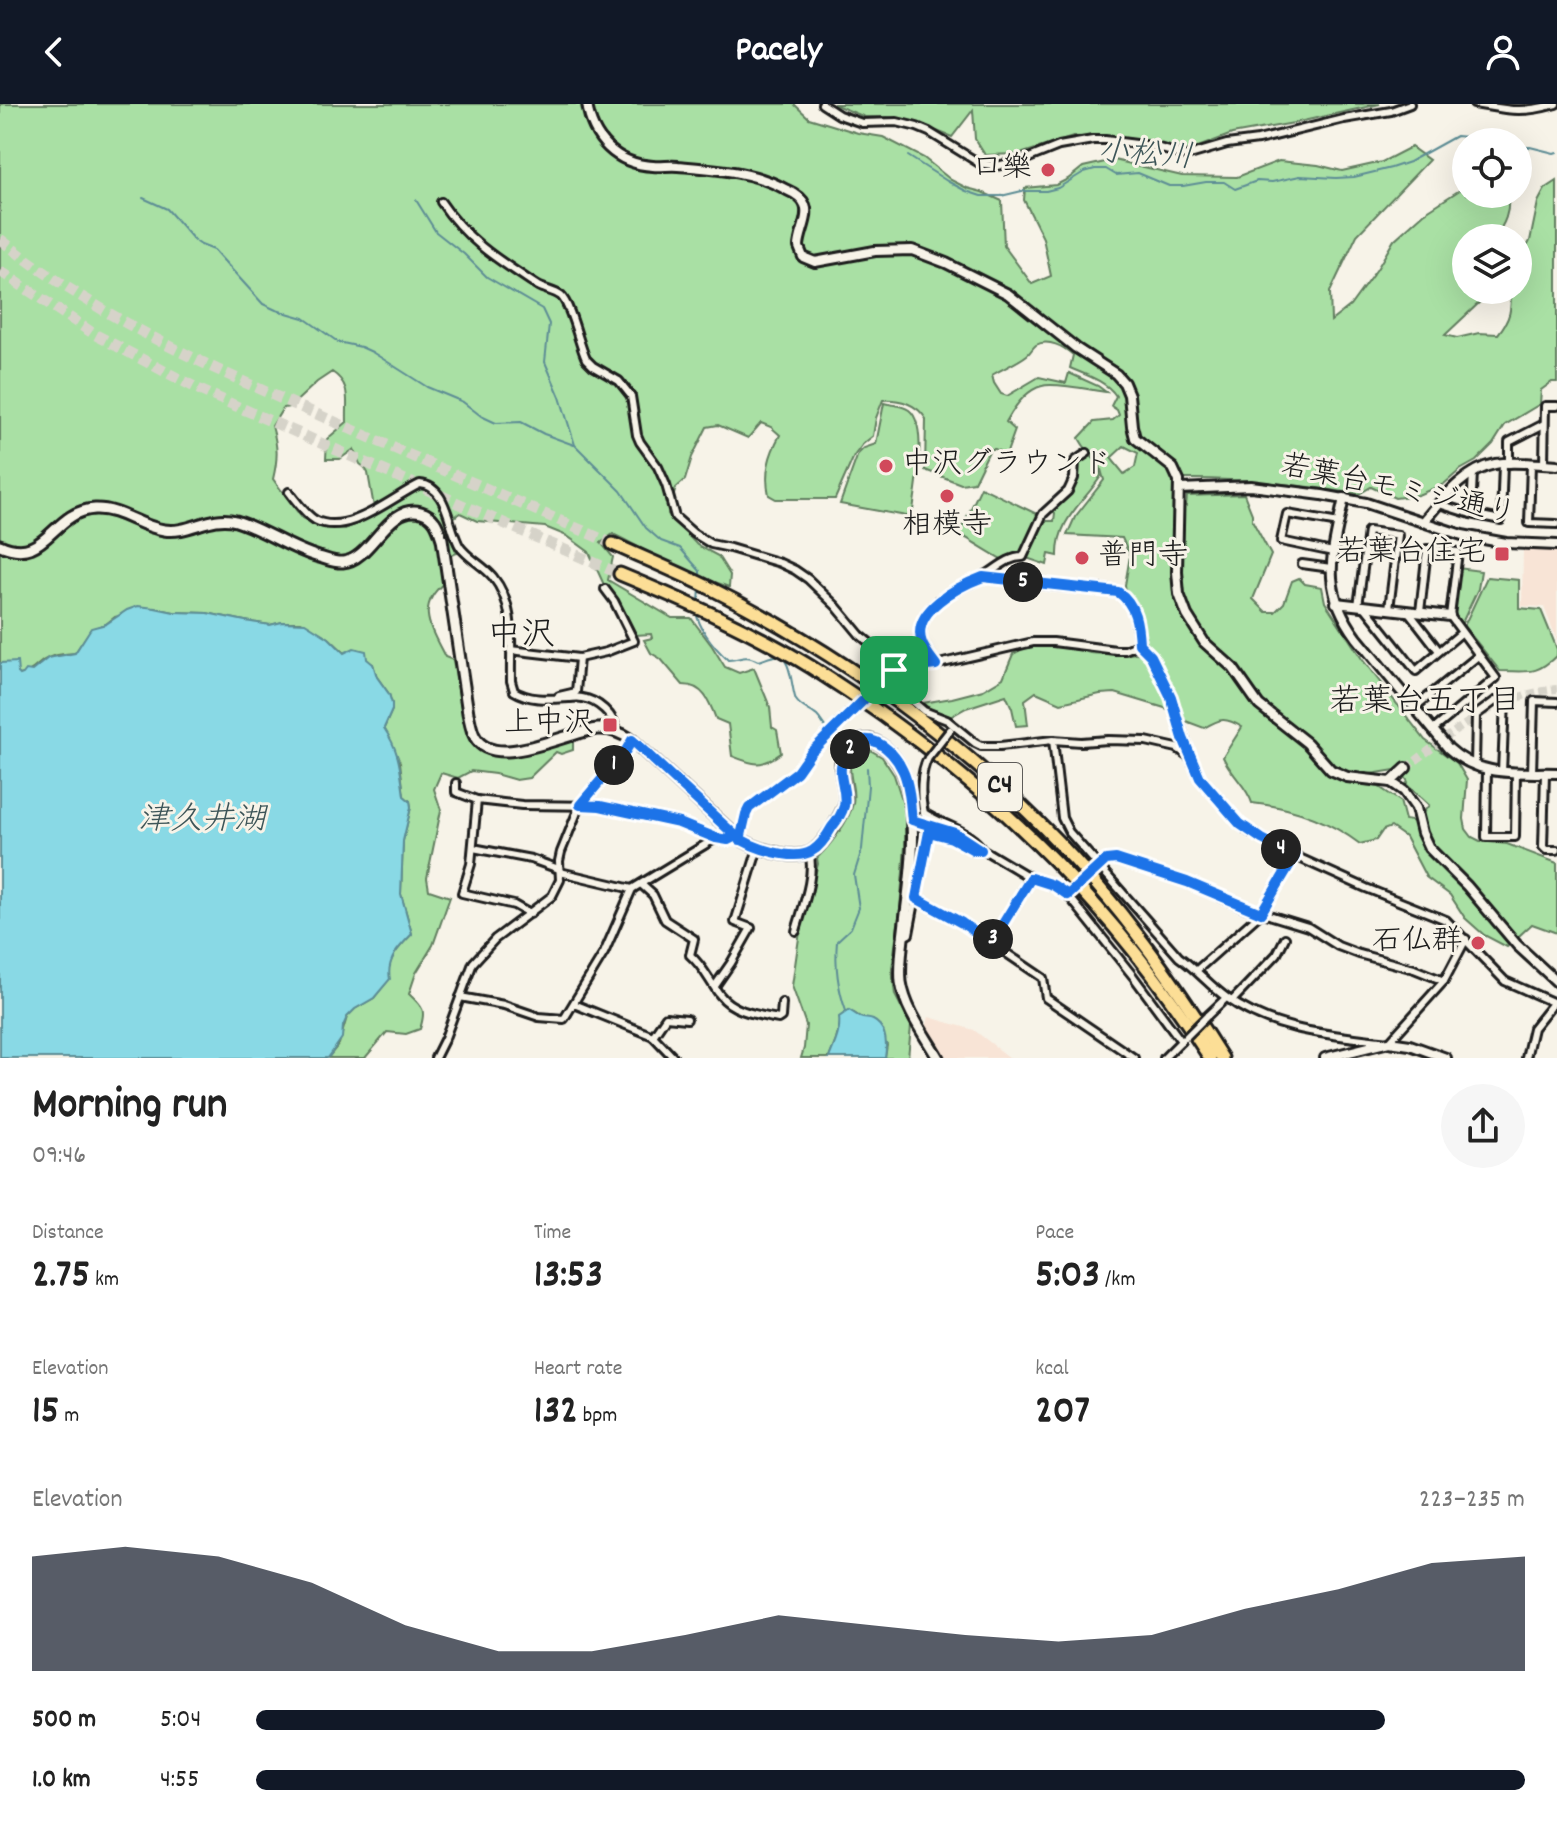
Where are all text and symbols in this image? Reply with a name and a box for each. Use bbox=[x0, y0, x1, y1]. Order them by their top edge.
text: Pacely bbox=[735, 26, 822, 78]
icon: back bbox=[32, 30, 76, 74]
icon: person bbox=[1481, 30, 1525, 74]
map controls bbox=[1452, 128, 1532, 304]
button: locate bbox=[1452, 128, 1532, 208]
water label: 小松川 bbox=[1096, 131, 1194, 183]
place label: 口樂 bbox=[972, 149, 1032, 192]
marker: 口樂 bbox=[1039, 161, 1057, 179]
button: layers bbox=[1452, 224, 1532, 304]
place label: 中沢グラウンド bbox=[902, 445, 1112, 488]
street label: 若葉台モミジ通り bbox=[1276, 446, 1520, 538]
marker: 中沢グラウンド bbox=[877, 457, 895, 475]
marker: 相模寺 bbox=[938, 487, 956, 505]
place label: 相模寺 bbox=[902, 506, 992, 549]
place label: 若葉台住宅 bbox=[1336, 533, 1486, 576]
place label: 普門寺 bbox=[1098, 537, 1188, 580]
marker: 若葉台住宅 bbox=[1493, 545, 1511, 563]
marker: 普門寺 bbox=[1073, 549, 1091, 567]
pin: 5 bbox=[1003, 562, 1043, 602]
text: 5 bbox=[1018, 566, 1028, 597]
district label: 中沢 bbox=[487, 613, 555, 662]
pin bbox=[860, 636, 928, 704]
icon: arrive bbox=[872, 648, 916, 692]
district label: 若葉台五丁目 bbox=[1329, 681, 1521, 727]
place label: 上中沢 bbox=[504, 704, 594, 747]
marker: 上中沢 bbox=[601, 716, 619, 734]
pin: 2 bbox=[830, 729, 870, 769]
text: 2 bbox=[845, 733, 855, 764]
pin: 1 bbox=[594, 745, 634, 785]
text: 1 bbox=[612, 749, 616, 780]
road number: C4 bbox=[978, 763, 1022, 811]
water label: 津久井湖 bbox=[138, 799, 269, 845]
pin: 4 bbox=[1261, 829, 1301, 869]
text: 4 bbox=[1276, 833, 1286, 864]
pin: 3 bbox=[973, 919, 1013, 959]
place label: 石仏群 bbox=[1372, 922, 1462, 965]
text: 3 bbox=[988, 923, 998, 954]
marker: 石仏群 bbox=[1469, 934, 1487, 952]
text: Morning run bbox=[32, 1076, 227, 1139]
button: share bbox=[1441, 1084, 1525, 1168]
text: 09:46 bbox=[32, 1138, 86, 1175]
text: Distance bbox=[32, 1218, 104, 1249]
text: Time bbox=[534, 1218, 571, 1249]
text: Pace bbox=[1035, 1218, 1074, 1249]
text: 2.75 bbox=[32, 1249, 90, 1306]
text: 13:53 bbox=[534, 1249, 603, 1306]
text: 5:03 bbox=[1035, 1249, 1100, 1306]
text: km bbox=[90, 1265, 119, 1296]
text: /km bbox=[1100, 1265, 1136, 1296]
text: Elevation bbox=[32, 1354, 109, 1385]
text: Heart rate bbox=[534, 1354, 623, 1385]
text: kcal bbox=[1035, 1354, 1069, 1385]
text: 15 bbox=[32, 1385, 59, 1442]
text: 132 bbox=[534, 1385, 578, 1442]
text: 207 bbox=[1035, 1385, 1090, 1442]
text: m bbox=[59, 1401, 79, 1432]
text: bpm bbox=[578, 1401, 617, 1432]
text: Elevation bbox=[32, 1482, 122, 1519]
text: 223–235 m bbox=[1419, 1482, 1525, 1519]
text: 500 m bbox=[32, 1702, 96, 1739]
text: 5:04 bbox=[160, 1702, 201, 1739]
text: 1.0 km bbox=[32, 1762, 91, 1799]
text: 4:55 bbox=[160, 1762, 199, 1799]

